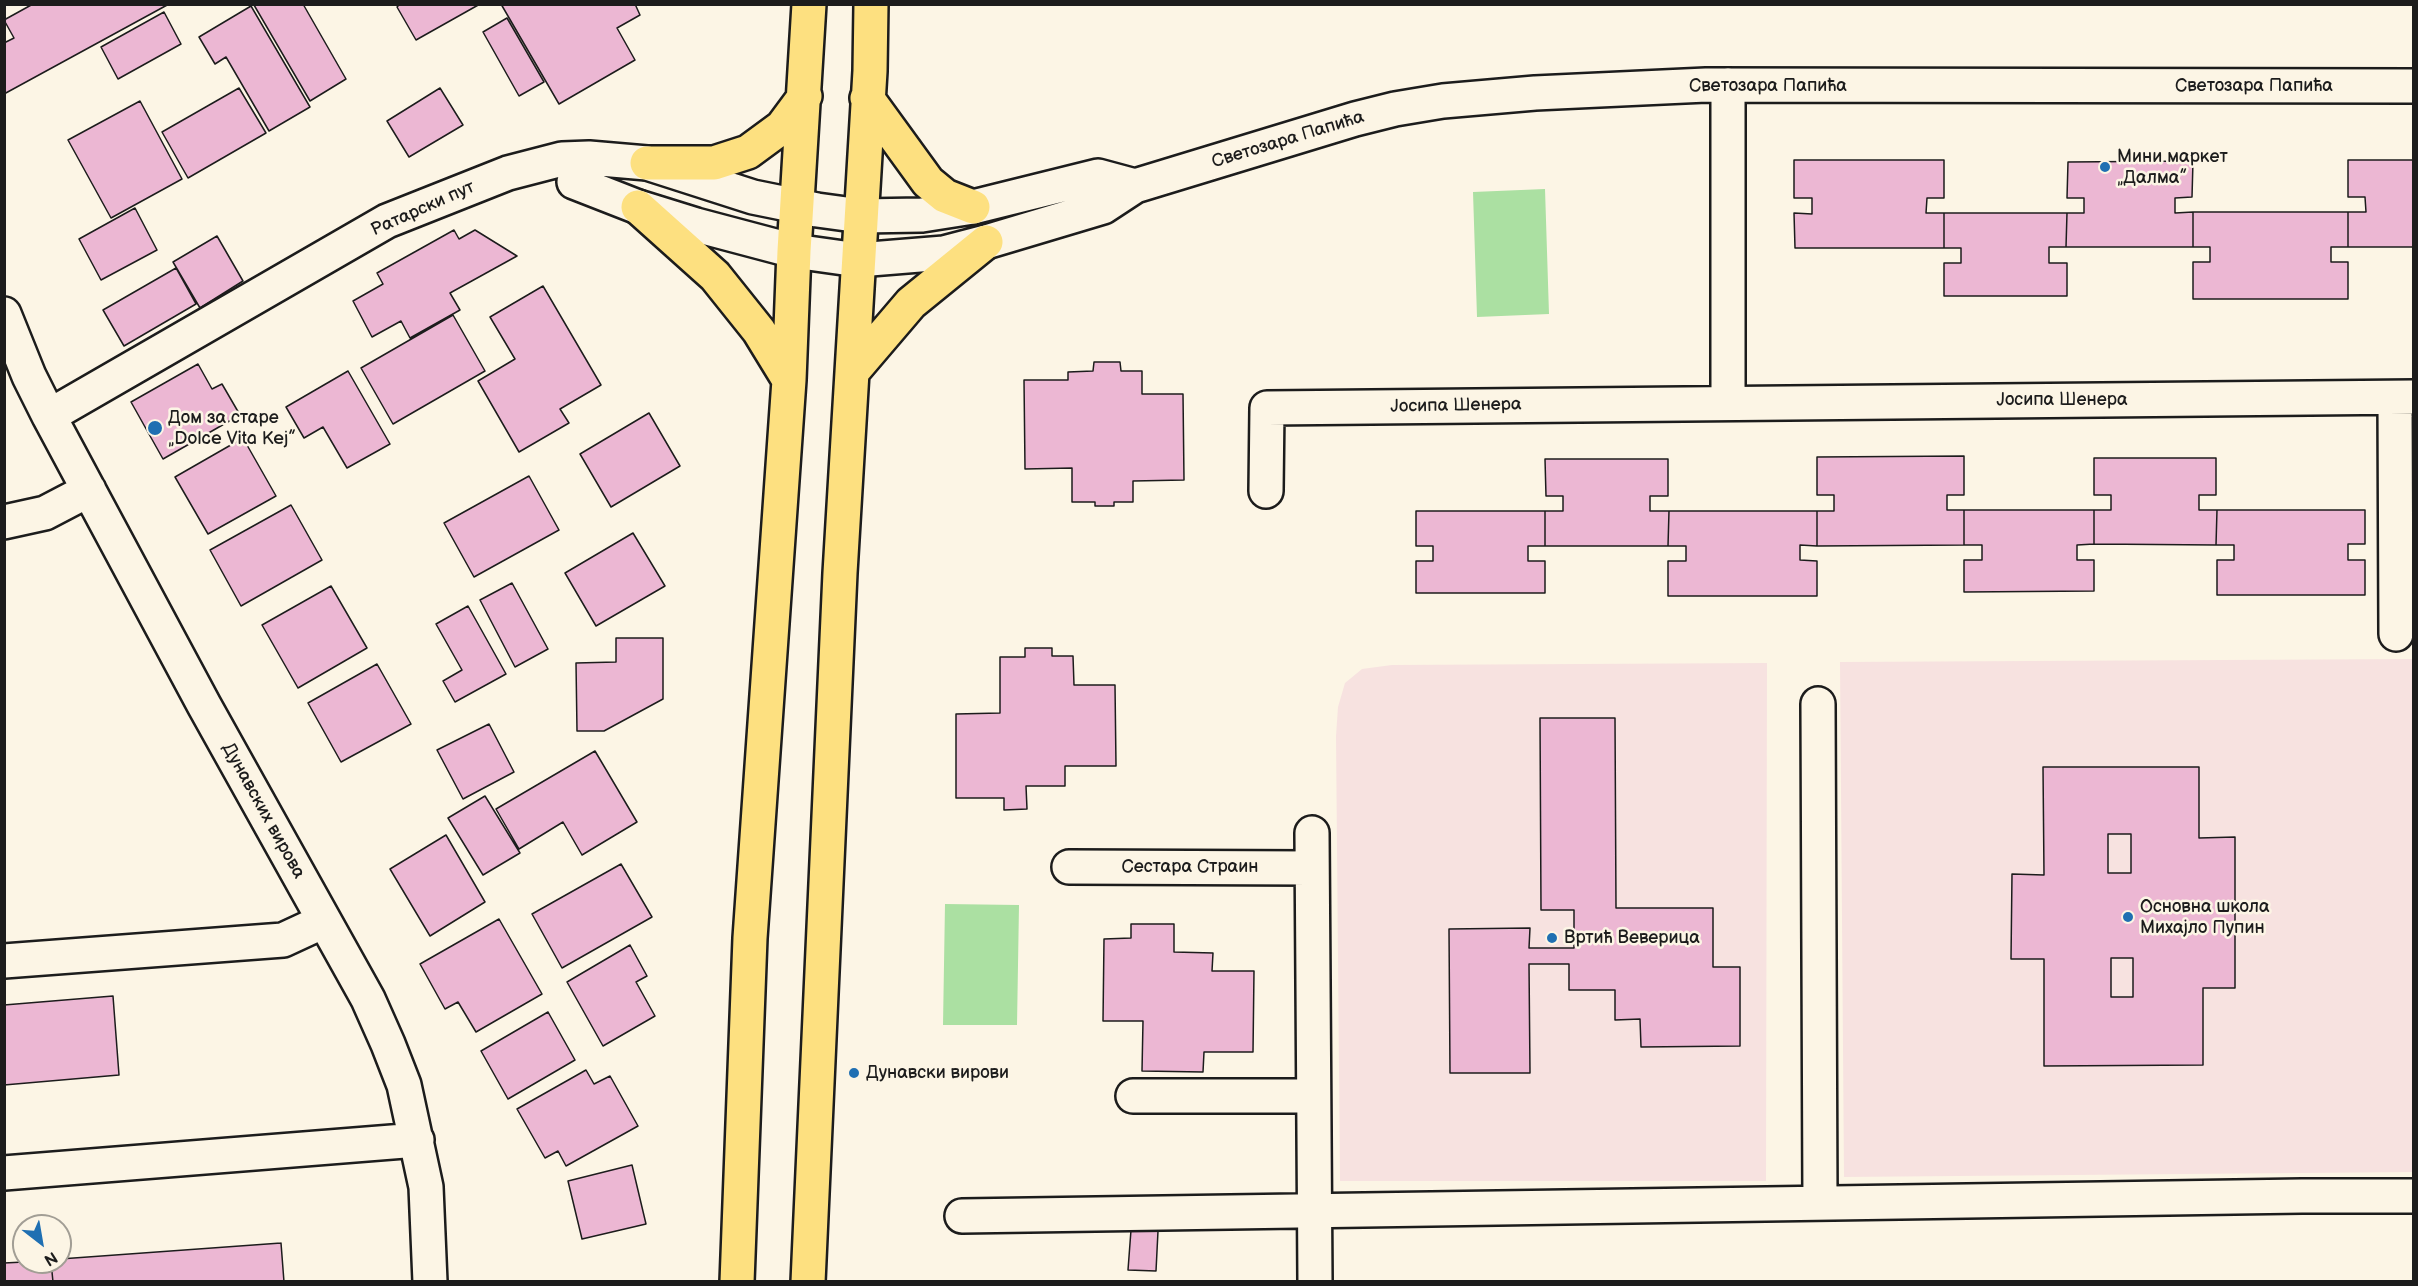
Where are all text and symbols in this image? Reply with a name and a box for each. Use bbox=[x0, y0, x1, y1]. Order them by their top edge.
street label: Светозара Папића bbox=[1689, 75, 1847, 97]
street label: Светозара Папића bbox=[2175, 75, 2333, 97]
street label: Светозара Папића bbox=[1209, 107, 1367, 173]
place label: Мини маркет „Далма” bbox=[2117, 146, 2228, 188]
marker: Мини маркет „Далма” bbox=[2098, 160, 2112, 174]
street label: Ратарски пут bbox=[368, 177, 478, 241]
street label: Јосипа Шенера bbox=[1996, 389, 2128, 411]
street label: Јосипа Шенера bbox=[1390, 394, 1522, 418]
place label: Дом за старе „Dolce Vita Kej” bbox=[168, 407, 296, 450]
marker: Дом за старе „Dolce Vita Kej” bbox=[146, 419, 164, 437]
street label: Дунавских вирова bbox=[217, 739, 309, 883]
street label: Сестара Страин bbox=[1122, 856, 1258, 878]
place label: Основна школа Михајло Пупин bbox=[2140, 896, 2270, 938]
marker: Основна школа Михајло Пупин bbox=[2121, 910, 2135, 924]
place label: Вртић Веверица bbox=[1564, 927, 1700, 949]
marker: Вртић Веверица bbox=[1545, 931, 1559, 945]
place label: Дунавски вирови bbox=[866, 1062, 1009, 1084]
marker: Дунавски вирови bbox=[847, 1066, 861, 1080]
north arrow bbox=[12, 1214, 72, 1274]
text: N bbox=[40, 1247, 61, 1269]

